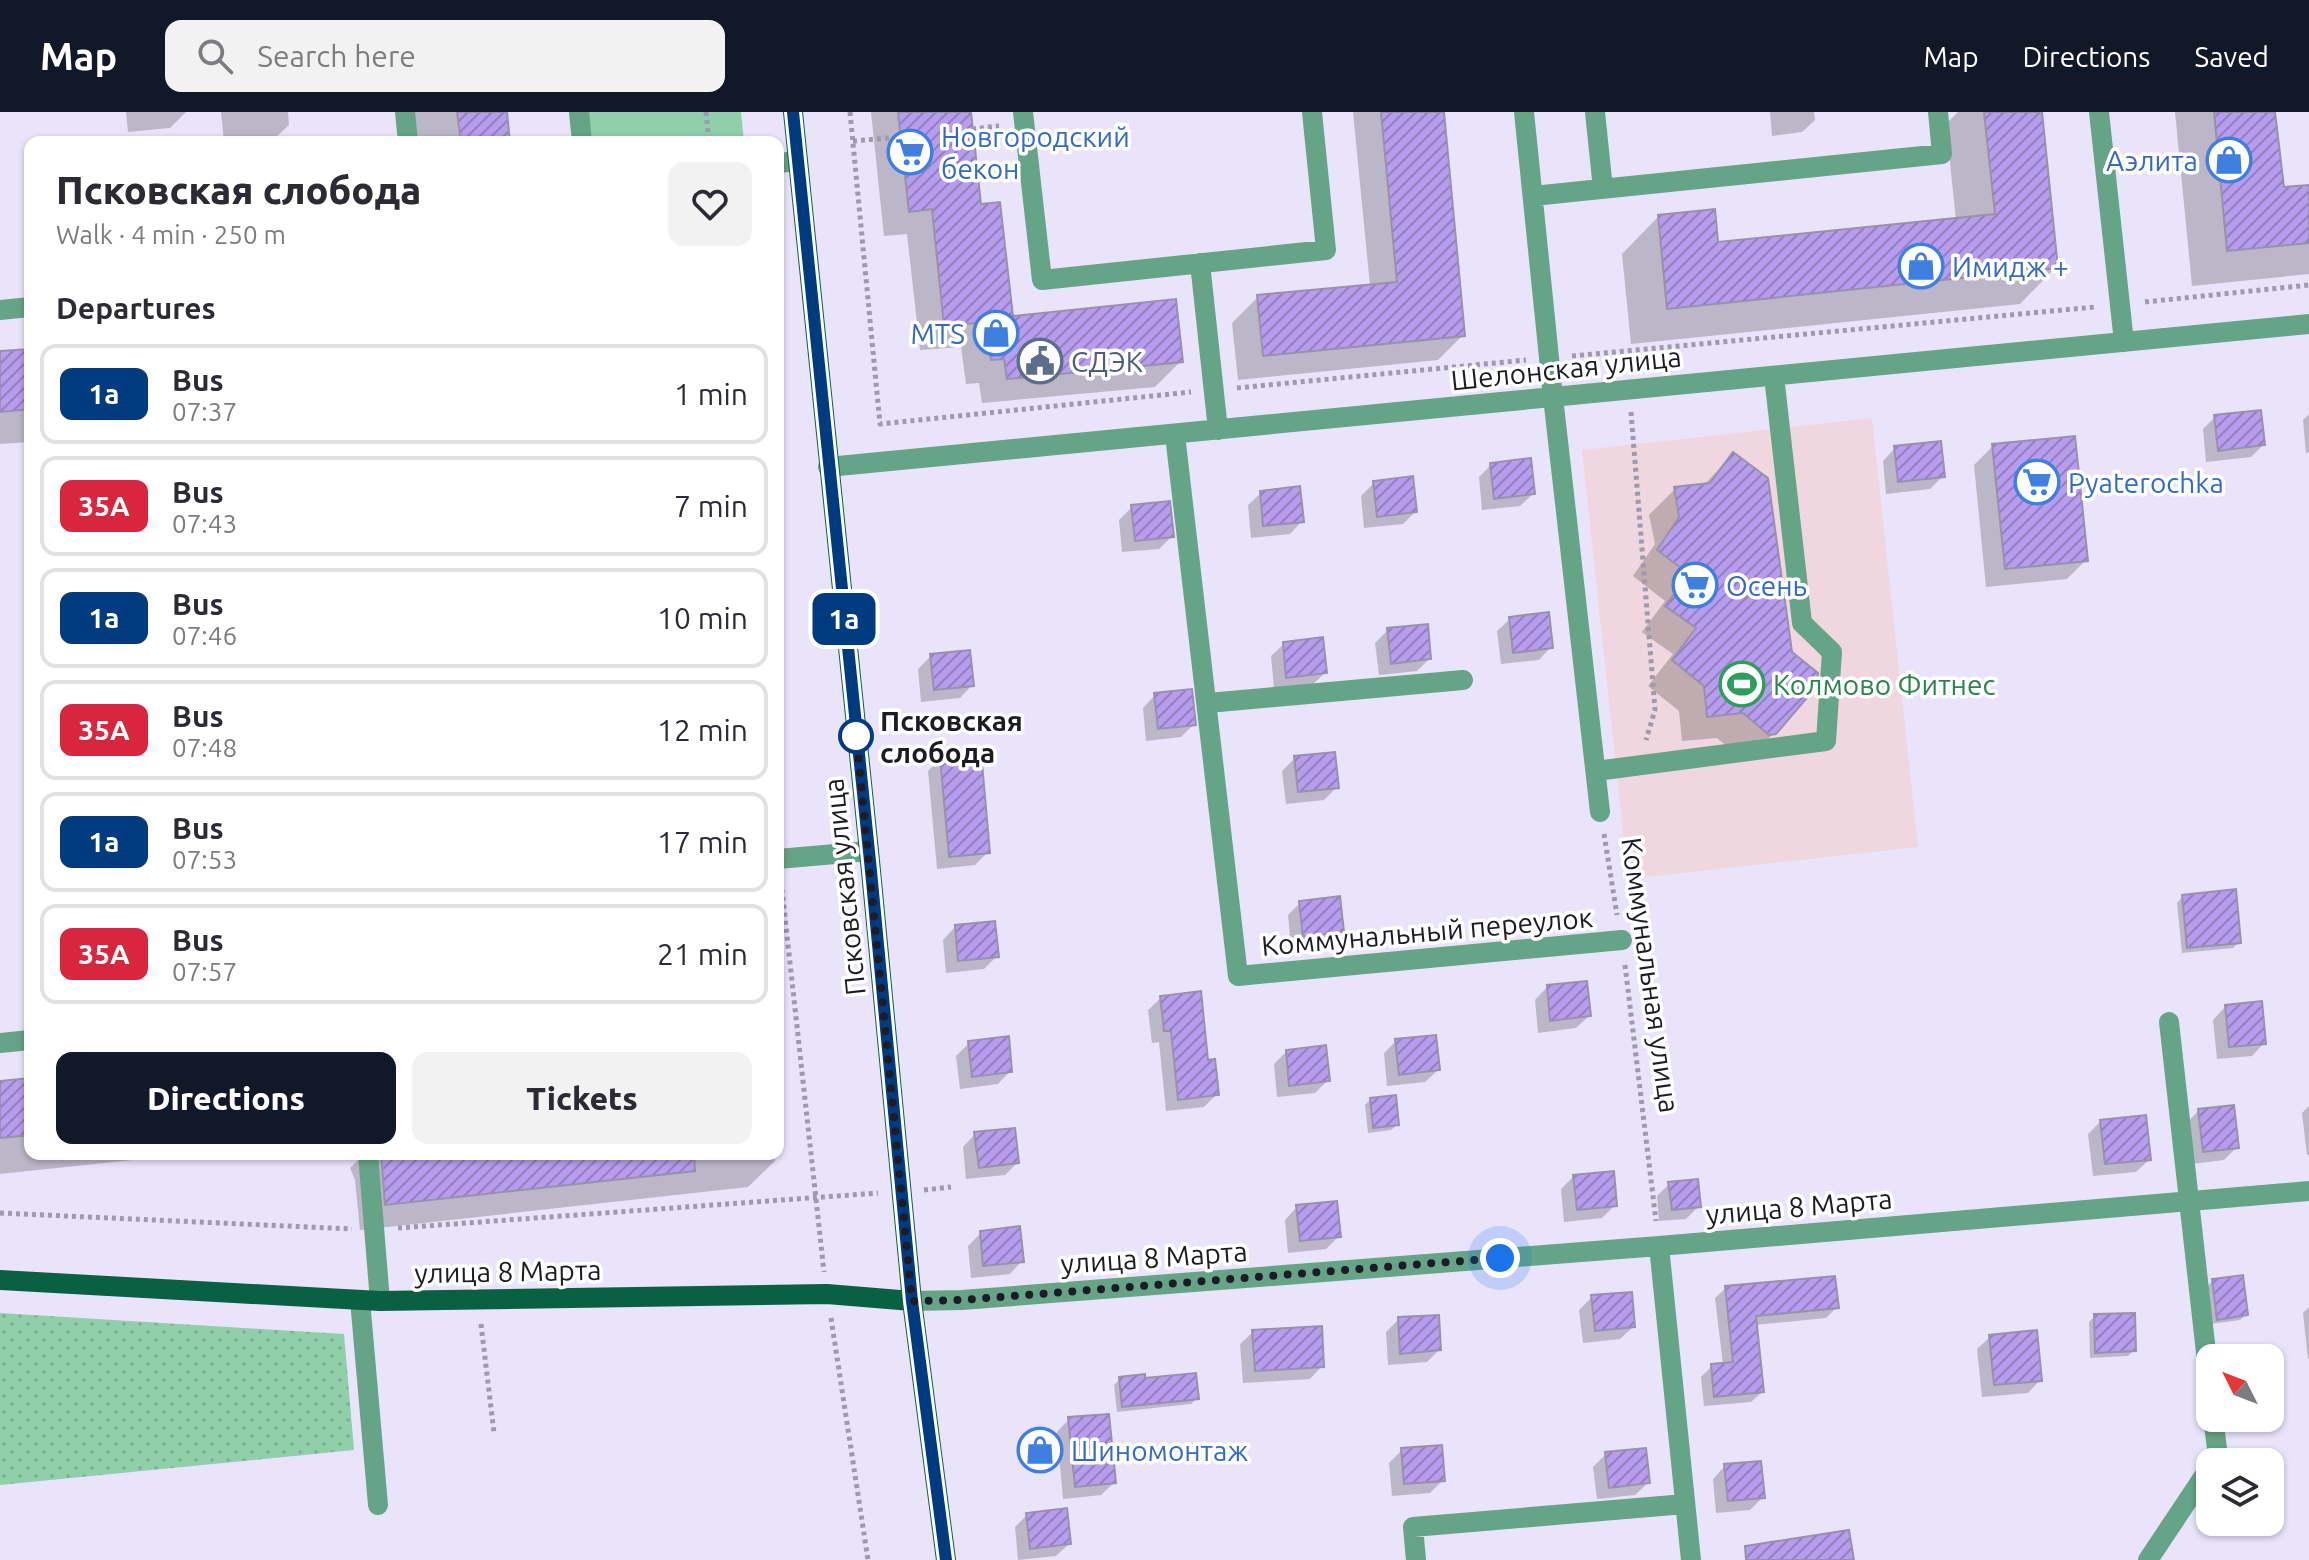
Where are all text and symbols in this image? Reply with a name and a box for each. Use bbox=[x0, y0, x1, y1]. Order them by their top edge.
search box bbox=[165, 20, 725, 92]
icon: search bbox=[193, 34, 237, 78]
text: Map bbox=[40, 35, 117, 77]
text: Search here bbox=[257, 39, 416, 73]
text: Map bbox=[1923, 41, 1979, 72]
text: Directions bbox=[2023, 41, 2150, 72]
text: Saved bbox=[2194, 41, 2269, 72]
place label: Новгородский бекон bbox=[941, 121, 1130, 184]
supermarket icon: Новгородский бекон bbox=[886, 128, 934, 176]
shop icon: Аэлита bbox=[2205, 136, 2253, 184]
place label: Аэлита bbox=[2106, 145, 2198, 176]
button: heart bbox=[668, 162, 752, 246]
text: Псковская слобода bbox=[56, 169, 421, 211]
text: Walk · 4 min · 250 m bbox=[56, 220, 286, 249]
shop icon: Имидж + bbox=[1897, 242, 1945, 290]
place label: Имидж + bbox=[1952, 251, 2069, 282]
text: Departures bbox=[56, 291, 216, 325]
shop icon: MTS bbox=[972, 309, 1020, 357]
place label: MTS bbox=[910, 318, 965, 349]
public building icon: СДЭК bbox=[1016, 337, 1064, 385]
street label: Шелонская улица bbox=[1449, 340, 1683, 396]
place label: СДЭК bbox=[1071, 346, 1143, 377]
text: Bus bbox=[172, 363, 224, 397]
text: 1 min bbox=[674, 377, 748, 411]
text: 1a bbox=[89, 378, 120, 409]
text: 07:37 bbox=[172, 397, 237, 426]
supermarket icon: Pyaterochka bbox=[2013, 458, 2061, 506]
place label: Pyaterochka bbox=[2068, 467, 2224, 498]
text: Bus bbox=[172, 475, 224, 509]
text: 7 min bbox=[674, 489, 748, 523]
text: 35А bbox=[78, 490, 130, 521]
text: 07:43 bbox=[172, 509, 237, 538]
supermarket icon: Осень bbox=[1671, 561, 1719, 609]
place label: Осень bbox=[1726, 570, 1807, 601]
text: Bus bbox=[172, 587, 224, 621]
line badge: 1a bbox=[808, 593, 880, 645]
text: 10 min bbox=[657, 601, 748, 635]
text: 1a bbox=[89, 602, 120, 633]
text: 1a bbox=[829, 603, 860, 634]
text: 07:46 bbox=[172, 621, 237, 650]
sports icon: Колмово Фитнес bbox=[1718, 660, 1766, 708]
place label: Колмово Фитнес bbox=[1773, 669, 1995, 700]
text: Bus bbox=[172, 699, 224, 733]
place label: Псковская слобода bbox=[880, 705, 1023, 768]
text: 12 min bbox=[657, 713, 748, 747]
text: 35А bbox=[78, 714, 130, 745]
marker: Псковская слобода bbox=[839, 719, 873, 753]
text: 07:48 bbox=[172, 733, 237, 762]
street label: Псковская улица bbox=[817, 777, 871, 997]
text: Bus bbox=[172, 811, 224, 845]
text: 17 min bbox=[657, 825, 748, 859]
text: 1a bbox=[89, 826, 120, 857]
street label: Коммунальная улица bbox=[1616, 835, 1686, 1115]
text: 07:53 bbox=[172, 845, 237, 874]
street label: Коммунальный переулок bbox=[1260, 901, 1594, 961]
text: Bus bbox=[172, 923, 224, 957]
text: 21 min bbox=[657, 937, 748, 971]
text: 35А bbox=[78, 938, 130, 969]
text: 07:57 bbox=[172, 957, 237, 986]
button: Directions bbox=[56, 1052, 396, 1144]
button: Tickets bbox=[412, 1052, 752, 1144]
street label: улица 8 Марта bbox=[1704, 1182, 1894, 1230]
street label: улица 8 Марта bbox=[1060, 1235, 1248, 1279]
your location bbox=[1480, 1238, 1520, 1278]
street label: улица 8 Марта bbox=[414, 1254, 602, 1288]
north arrow bbox=[2196, 1344, 2284, 1432]
map controls bbox=[2196, 1344, 2284, 1536]
shop icon: Шиномонтаж bbox=[1016, 1426, 1064, 1474]
place label: Шиномонтаж bbox=[1071, 1435, 1248, 1466]
button: layers bbox=[2196, 1448, 2284, 1536]

